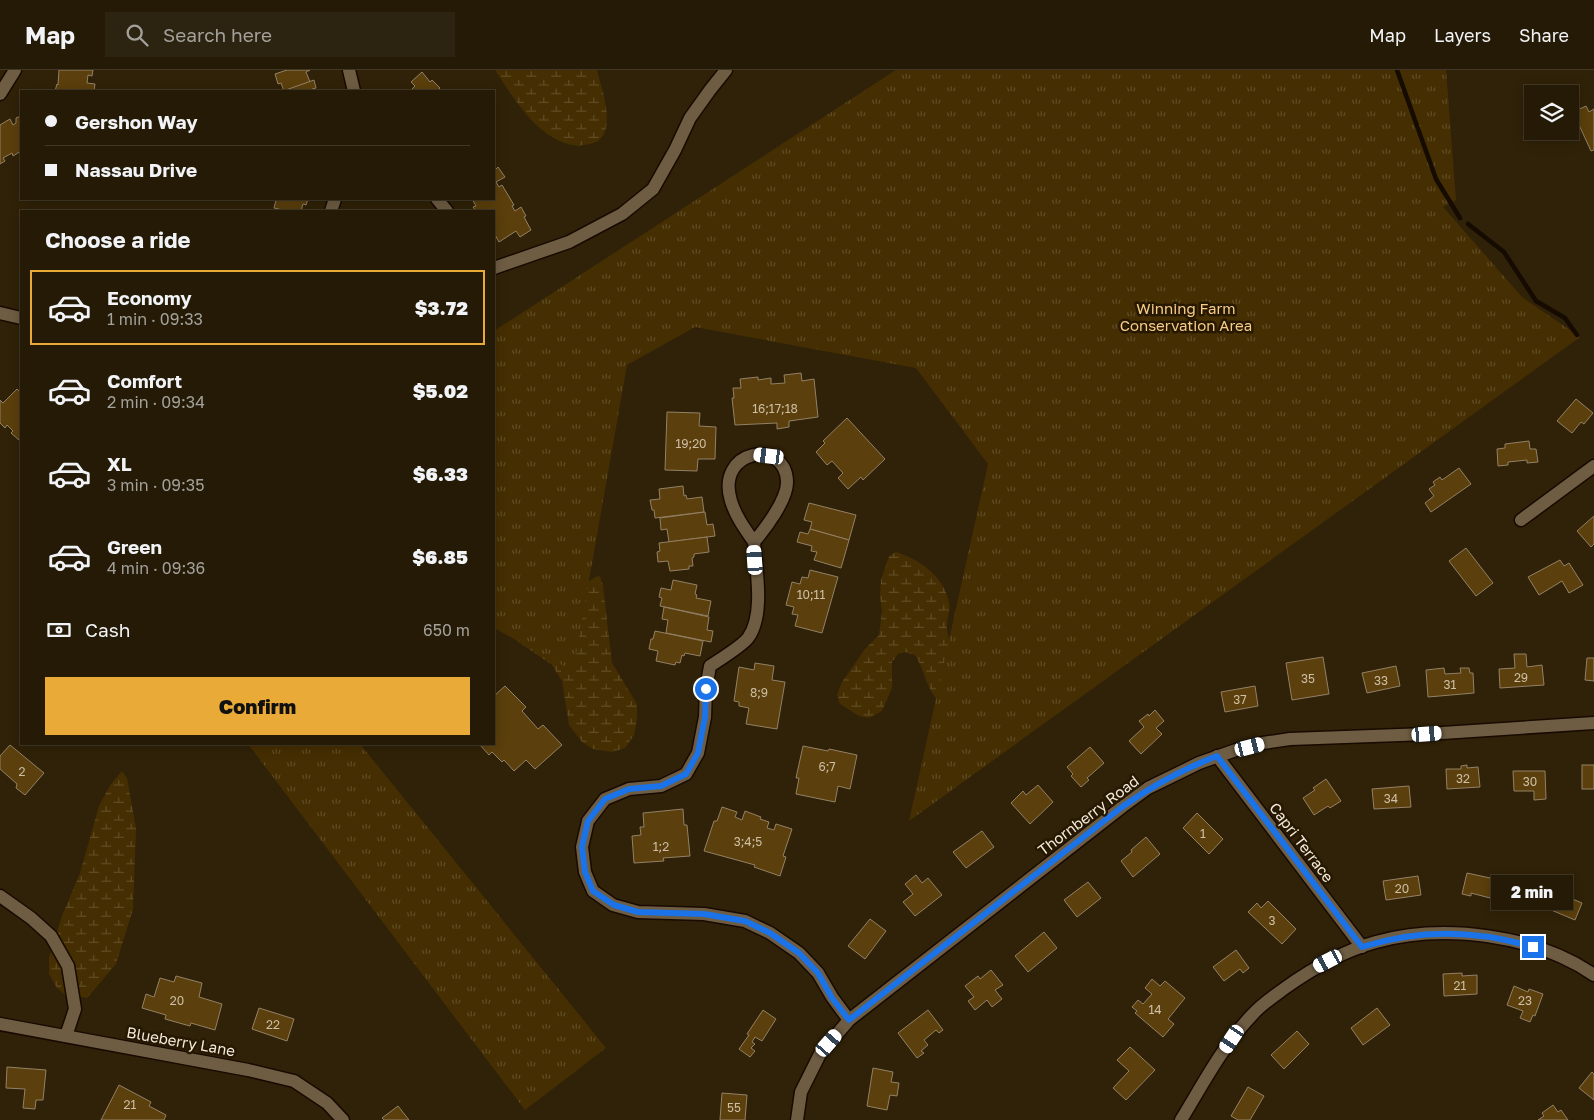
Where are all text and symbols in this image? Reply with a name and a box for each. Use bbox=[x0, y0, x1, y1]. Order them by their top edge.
search box bbox=[105, 12, 455, 57]
text: Map bbox=[25, 20, 75, 49]
icon: search bbox=[123, 21, 151, 49]
text: Search here bbox=[163, 23, 272, 46]
text: Map bbox=[1369, 24, 1406, 46]
text: Layers bbox=[1434, 24, 1491, 46]
text: Share bbox=[1519, 24, 1569, 46]
map controls bbox=[1524, 85, 1579, 140]
button: layers bbox=[1524, 85, 1579, 140]
text: Gershon Way bbox=[75, 110, 198, 133]
text: Nassau Drive bbox=[75, 158, 197, 181]
text: Choose a ride bbox=[45, 226, 191, 253]
icon: car bbox=[47, 285, 92, 330]
text: Economy bbox=[107, 286, 192, 309]
text: $3.72 bbox=[415, 296, 468, 319]
park label: Winning Farm Conservation Area bbox=[1120, 299, 1252, 334]
text: 1 min · 09:33 bbox=[107, 309, 203, 329]
icon: car bbox=[47, 368, 92, 413]
text: Comfort bbox=[107, 369, 182, 392]
text: $5.02 bbox=[413, 379, 468, 402]
text: 2 min · 09:34 bbox=[107, 392, 205, 412]
house number: 16;17;18 bbox=[752, 401, 798, 416]
house number: 19;20 bbox=[675, 436, 707, 451]
car bbox=[753, 447, 784, 465]
icon: car bbox=[47, 451, 92, 496]
text: XL bbox=[107, 452, 132, 475]
text: $6.33 bbox=[413, 462, 468, 485]
text: 3 min · 09:35 bbox=[107, 475, 205, 495]
icon: car bbox=[47, 534, 92, 579]
text: Green bbox=[107, 535, 162, 558]
text: $6.85 bbox=[412, 545, 468, 568]
car bbox=[746, 545, 763, 575]
text: 4 min · 09:36 bbox=[107, 558, 205, 578]
house number: 10;11 bbox=[797, 587, 825, 602]
icon: cash bbox=[45, 616, 73, 644]
text: Cash bbox=[85, 618, 130, 641]
text: 650 m bbox=[423, 620, 470, 640]
house number: 29 bbox=[1514, 670, 1528, 685]
house number: 35 bbox=[1301, 671, 1315, 686]
house number: 33 bbox=[1374, 673, 1388, 688]
button: Confirm bbox=[45, 677, 470, 735]
house number: 31 bbox=[1444, 677, 1457, 692]
route start bbox=[695, 678, 717, 700]
house number: 8;9 bbox=[750, 685, 768, 700]
house number: 37 bbox=[1233, 692, 1247, 707]
car bbox=[1411, 725, 1442, 743]
car bbox=[1233, 736, 1266, 758]
house number: 6;7 bbox=[818, 759, 836, 774]
house number: 2 bbox=[19, 764, 26, 779]
street label: Thornberry Road bbox=[1034, 771, 1142, 859]
house number: 32 bbox=[1456, 771, 1470, 786]
house number: 30 bbox=[1523, 774, 1537, 789]
house number: 34 bbox=[1384, 791, 1398, 806]
street label: Capri Terrace bbox=[1266, 799, 1338, 886]
house number: 1 bbox=[1200, 826, 1206, 841]
house number: 3;4;5 bbox=[734, 834, 762, 849]
house number: 1;2 bbox=[653, 839, 669, 854]
callout: 2 min bbox=[1492, 874, 1574, 910]
house number: 20 bbox=[1395, 881, 1409, 896]
text: 2 min bbox=[1511, 882, 1553, 902]
house number: 3 bbox=[1268, 913, 1276, 928]
route end bbox=[1522, 936, 1544, 958]
car bbox=[1311, 947, 1344, 975]
house number: 21 bbox=[1454, 978, 1467, 993]
house number: 20 bbox=[170, 993, 184, 1008]
house number: 23 bbox=[1518, 993, 1532, 1008]
house number: 14 bbox=[1148, 1002, 1162, 1017]
house number: 22 bbox=[266, 1017, 280, 1032]
car bbox=[1217, 1022, 1246, 1056]
street label: Blueberry Lane bbox=[125, 1023, 237, 1059]
car bbox=[813, 1027, 844, 1059]
house number: 21 bbox=[124, 1097, 137, 1112]
house number: 55 bbox=[727, 1100, 741, 1115]

